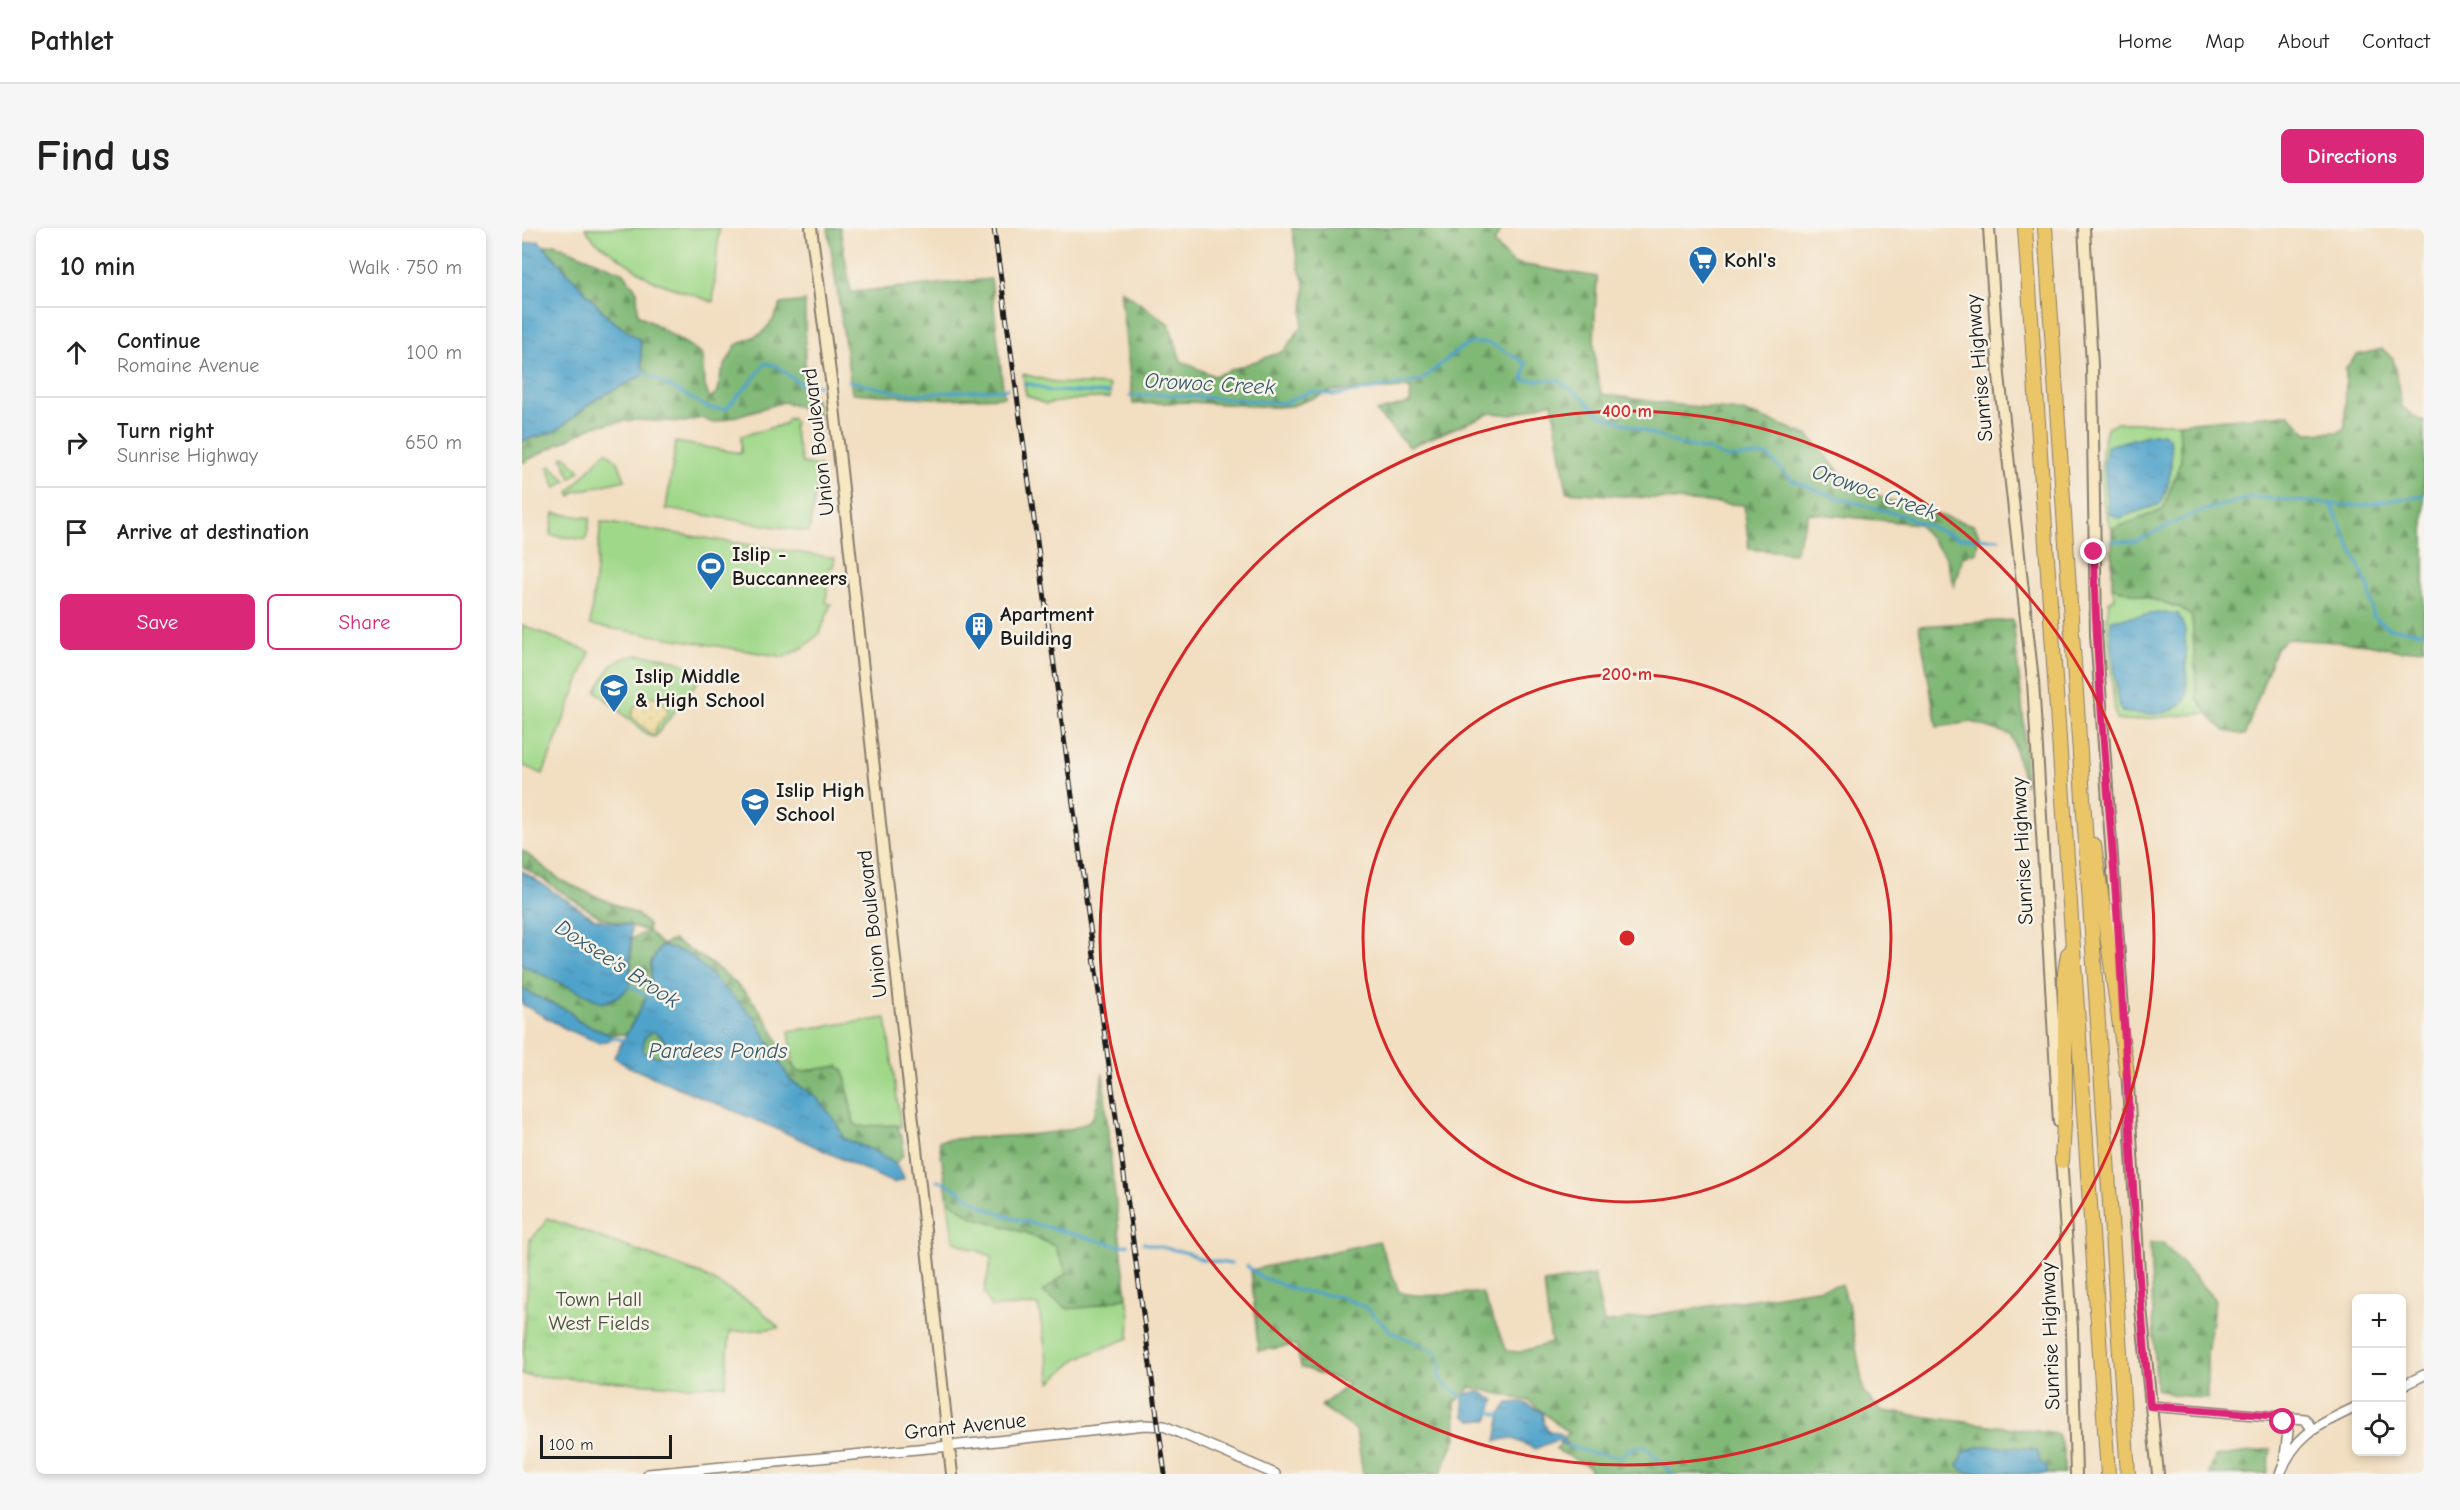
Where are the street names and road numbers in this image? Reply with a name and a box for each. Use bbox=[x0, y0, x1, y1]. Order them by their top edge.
street label: Sunrise Highway bbox=[1961, 293, 1997, 443]
street label: Union Boulevard bbox=[797, 367, 839, 517]
street label: Sunrise Highway bbox=[2006, 776, 2038, 926]
street label: Union Boulevard bbox=[852, 849, 892, 999]
street label: Sunrise Highway bbox=[2035, 1261, 2065, 1410]
street label: Grant Avenue bbox=[903, 1408, 1027, 1444]

